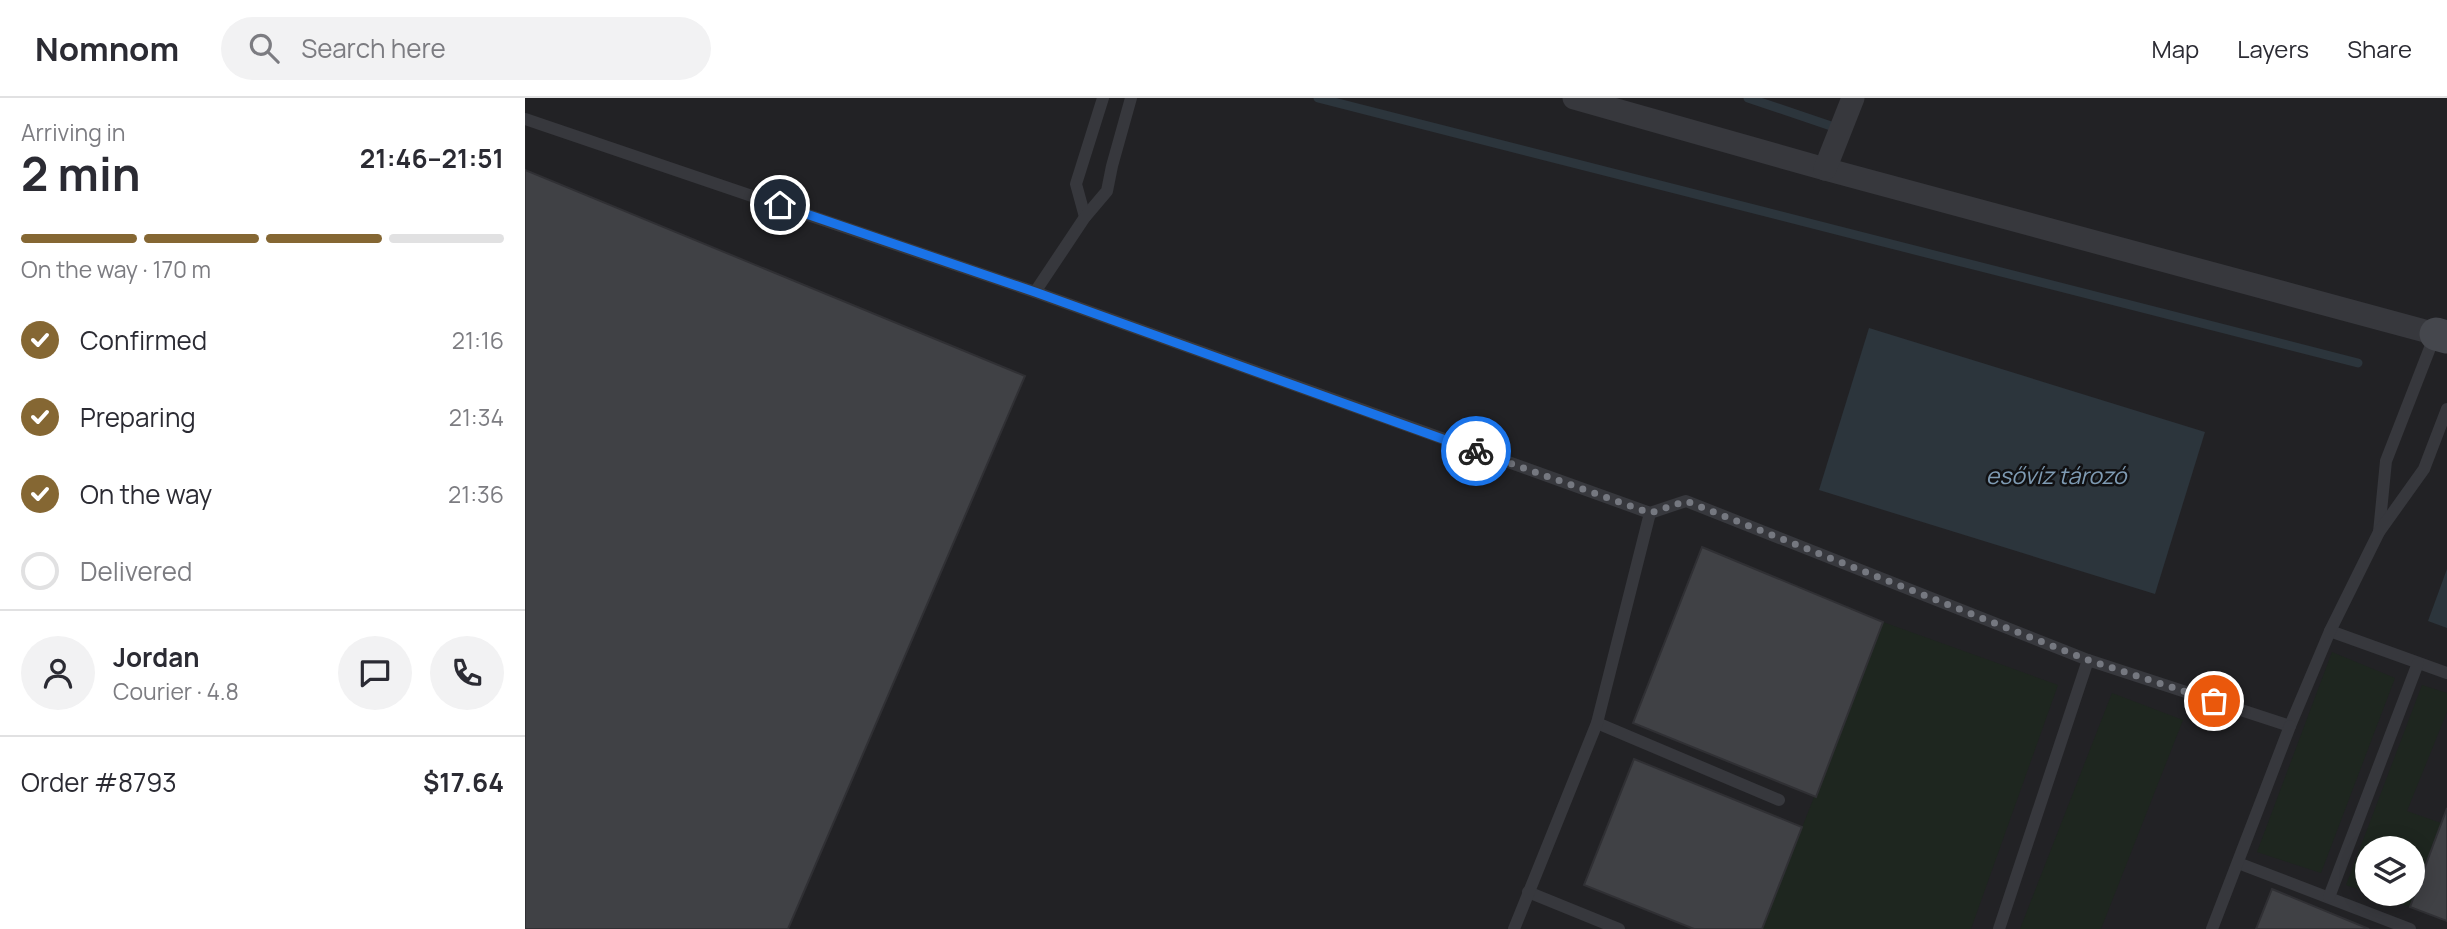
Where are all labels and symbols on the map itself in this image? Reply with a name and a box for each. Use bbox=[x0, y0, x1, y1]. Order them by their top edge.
pin bbox=[750, 175, 810, 235]
courier bbox=[1441, 416, 1511, 486]
water label: esővíz tározó bbox=[1986, 459, 2128, 491]
pin bbox=[2184, 671, 2244, 731]

